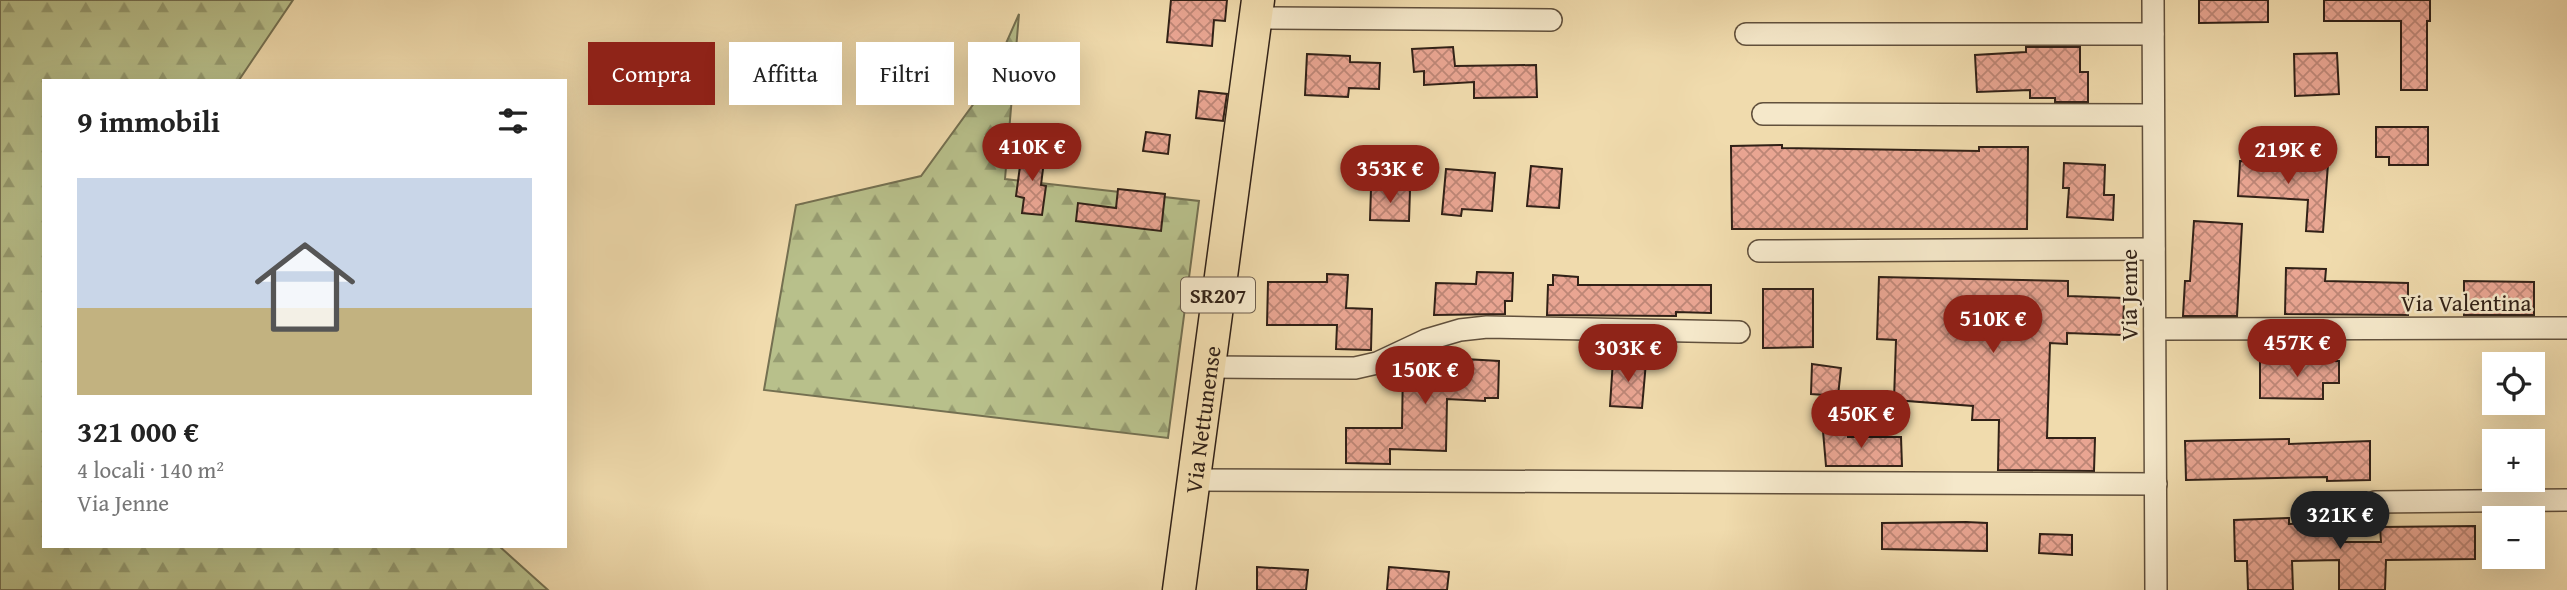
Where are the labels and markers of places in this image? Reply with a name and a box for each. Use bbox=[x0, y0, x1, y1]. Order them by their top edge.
pin: 410K € bbox=[975, 124, 1089, 183]
pin: 219K € bbox=[2231, 127, 2345, 186]
pin: 353K € bbox=[1333, 146, 1447, 205]
pin: 510K € bbox=[1936, 296, 2050, 355]
pin: 457K € bbox=[2240, 320, 2354, 379]
pin: 303K € bbox=[1571, 324, 1685, 384]
pin: 150K € bbox=[1368, 346, 1482, 406]
pin: 450K € bbox=[1804, 391, 1918, 450]
pin: 321K € bbox=[2283, 491, 2397, 551]

